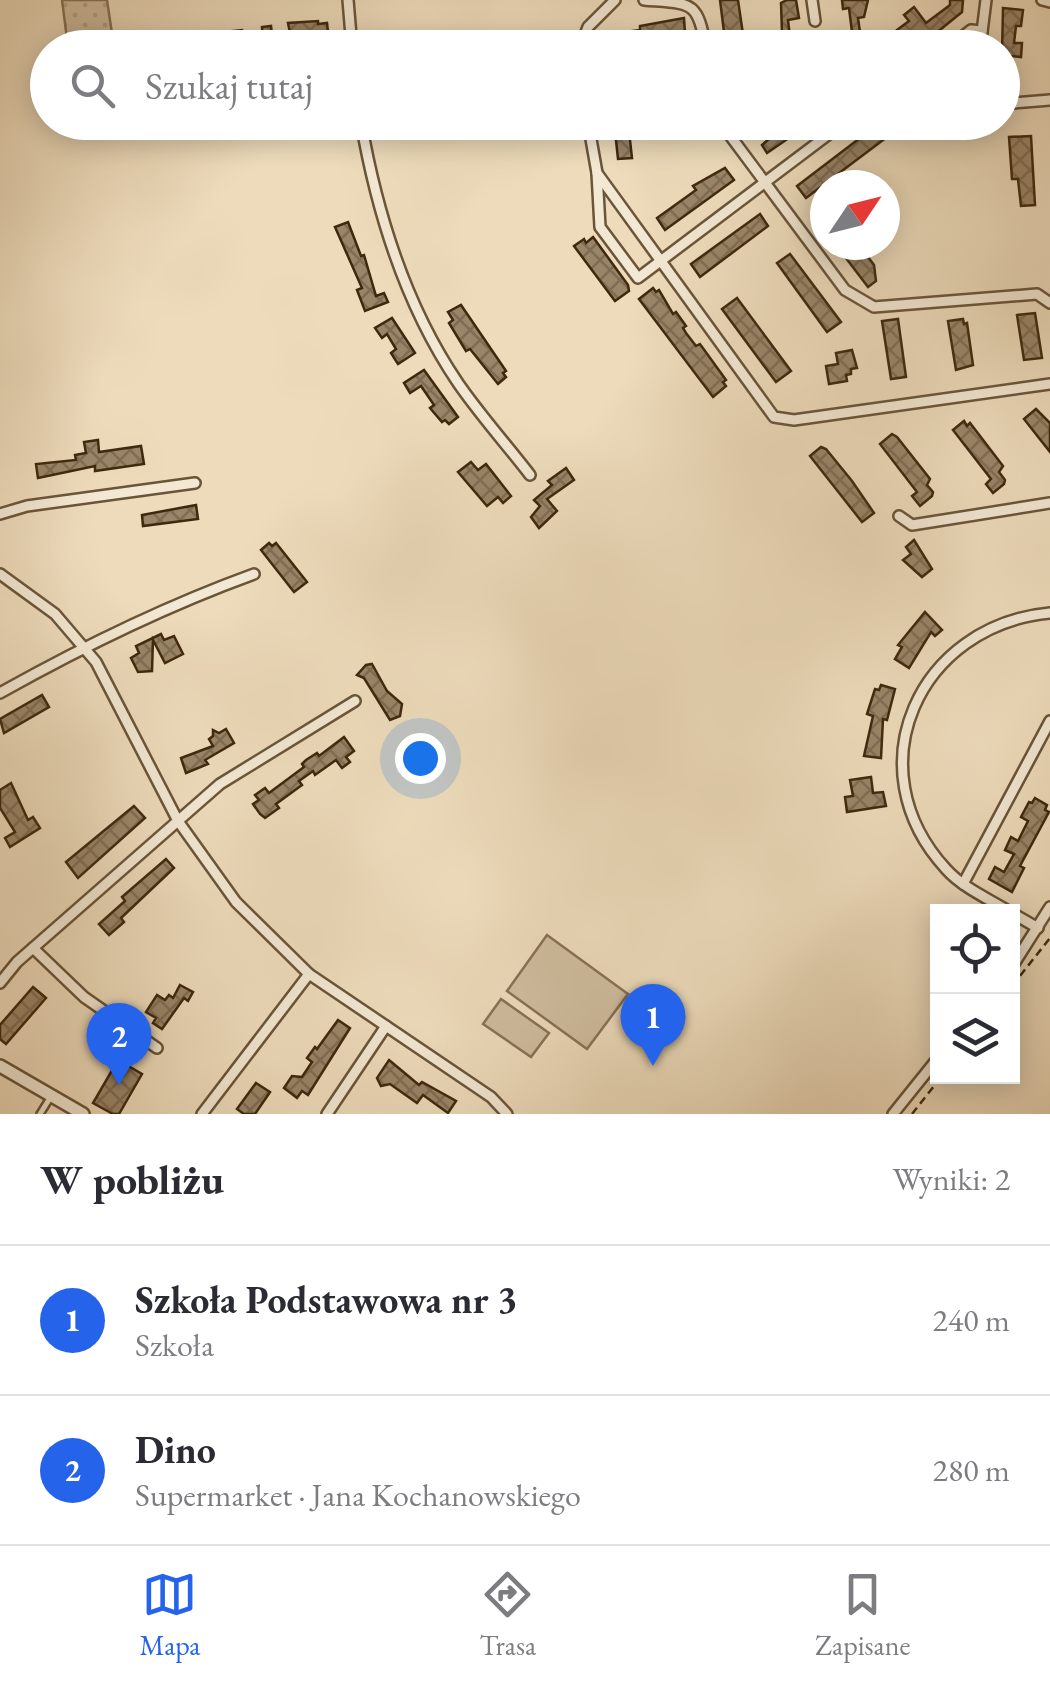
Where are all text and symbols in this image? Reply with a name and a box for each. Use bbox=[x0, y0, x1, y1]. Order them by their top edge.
search box bbox=[30, 30, 1020, 140]
icon: search bbox=[65, 58, 120, 113]
text: Szukaj tutaj bbox=[145, 61, 313, 110]
north arrow bbox=[810, 170, 900, 260]
your location bbox=[395, 733, 446, 784]
map controls bbox=[930, 904, 1020, 1084]
button: locate bbox=[930, 904, 1020, 994]
pin: 1 bbox=[620, 984, 686, 1066]
button: layers bbox=[930, 994, 1020, 1084]
pin: 2 bbox=[86, 1002, 152, 1085]
text: W pobliżu bbox=[40, 1152, 224, 1207]
text: Wyniki: 2 bbox=[893, 1158, 1010, 1200]
text: Szkoła Podstawowa nr 3 bbox=[135, 1275, 517, 1324]
text: 1 bbox=[64, 1299, 81, 1341]
text: 240 m bbox=[933, 1299, 1010, 1341]
text: Szkoła bbox=[135, 1324, 214, 1366]
text: Dino bbox=[135, 1425, 216, 1474]
text: 2 bbox=[64, 1449, 81, 1491]
text: 280 m bbox=[933, 1449, 1010, 1491]
text: Supermarket · Jana Kochanowskiego bbox=[135, 1474, 581, 1516]
tab: Mapa bbox=[139, 1567, 200, 1663]
tab: Trasa bbox=[479, 1567, 536, 1663]
tab: Zapisane bbox=[815, 1567, 910, 1663]

